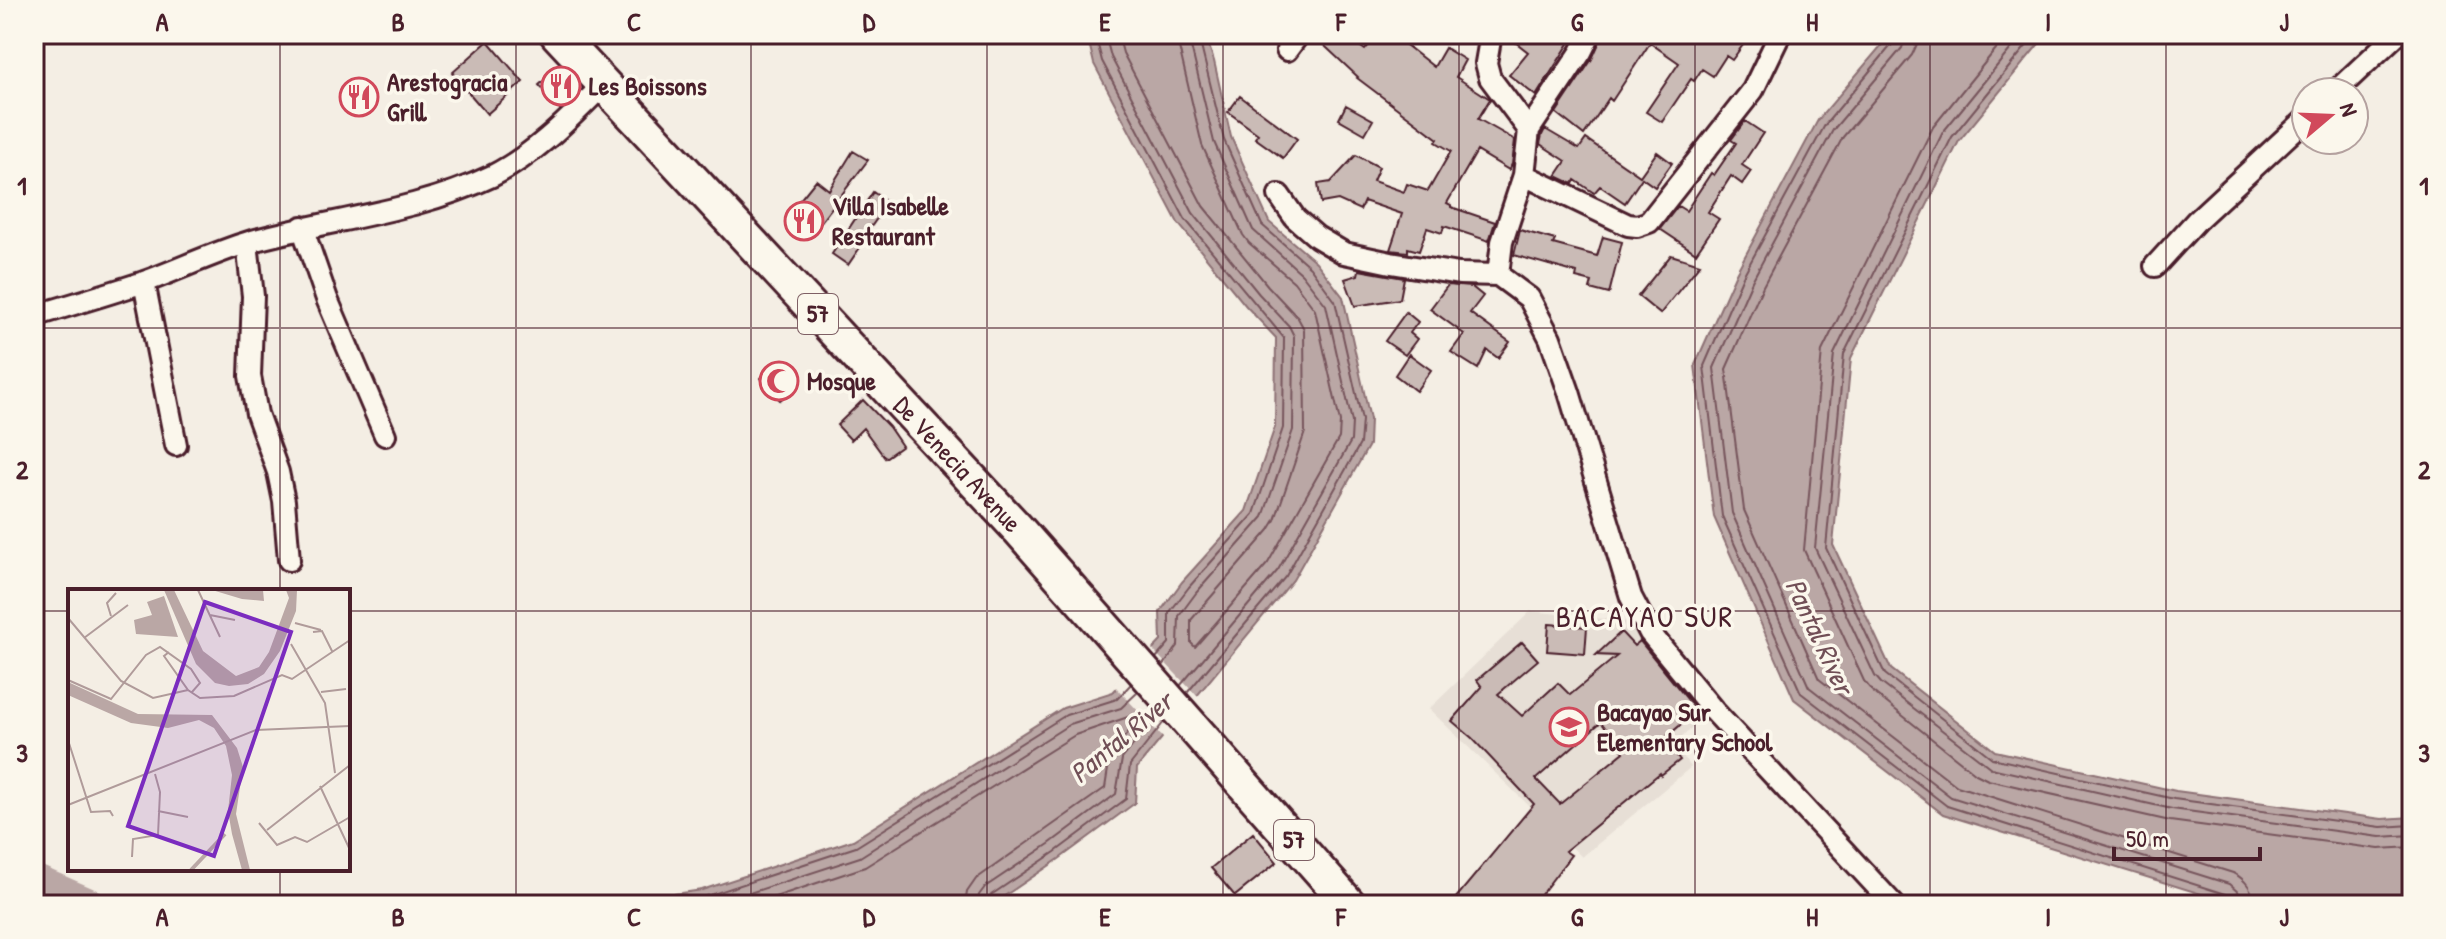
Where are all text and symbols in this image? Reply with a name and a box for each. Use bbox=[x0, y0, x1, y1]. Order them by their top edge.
text: A bbox=[156, 4, 169, 39]
text: B bbox=[391, 4, 405, 39]
text: C bbox=[627, 4, 641, 39]
text: D bbox=[863, 4, 876, 39]
text: E bbox=[1099, 4, 1111, 39]
text: F bbox=[1335, 4, 1347, 39]
text: G bbox=[1571, 4, 1584, 39]
text: H bbox=[1806, 4, 1818, 39]
text: I bbox=[2045, 4, 2051, 39]
text: J bbox=[2279, 4, 2289, 39]
place label: Arestogracia Grill bbox=[387, 64, 508, 129]
restaurant icon: Les Boissons bbox=[540, 65, 582, 107]
place label: Les Boissons bbox=[589, 68, 707, 103]
restaurant icon: Arestogracia Grill bbox=[338, 76, 380, 118]
north arrow bbox=[2290, 76, 2370, 156]
text: N bbox=[2333, 99, 2365, 120]
text: 1 bbox=[17, 168, 27, 203]
text: 1 bbox=[2419, 168, 2429, 203]
place label: Villa Isabelle Restaurant bbox=[832, 188, 949, 253]
restaurant icon: Villa Isabelle Restaurant bbox=[783, 200, 825, 242]
road number: 57 bbox=[798, 294, 838, 334]
mosque icon: Mosque bbox=[758, 360, 800, 402]
place label: Mosque bbox=[807, 363, 876, 399]
street label: De Venecia Avenue bbox=[886, 388, 1030, 540]
text: 2 bbox=[16, 452, 29, 487]
text: 2 bbox=[2418, 452, 2431, 487]
water label: Pantal River bbox=[1777, 572, 1865, 703]
inset map bbox=[68, 589, 350, 871]
district label: BACAYAO SUR bbox=[1556, 596, 1734, 636]
water label: Pantal River bbox=[1061, 681, 1183, 791]
place label: Bacayao Sur Elementary School bbox=[1597, 694, 1774, 760]
school or university icon: Bacayao Sur Elementary School bbox=[1548, 706, 1590, 748]
text: 3 bbox=[16, 735, 28, 770]
text: 3 bbox=[2418, 735, 2430, 770]
scale bar bbox=[2114, 811, 2260, 861]
road number: 57 bbox=[1274, 820, 1314, 860]
text: 50 m bbox=[2126, 822, 2169, 854]
text: A bbox=[156, 899, 169, 934]
text: B bbox=[391, 899, 405, 934]
text: C bbox=[627, 899, 641, 934]
text: D bbox=[863, 899, 876, 934]
text: E bbox=[1099, 899, 1111, 934]
text: F bbox=[1335, 899, 1347, 934]
text: G bbox=[1571, 899, 1584, 934]
text: H bbox=[1806, 899, 1818, 934]
text: I bbox=[2045, 899, 2051, 934]
text: J bbox=[2279, 899, 2289, 934]

